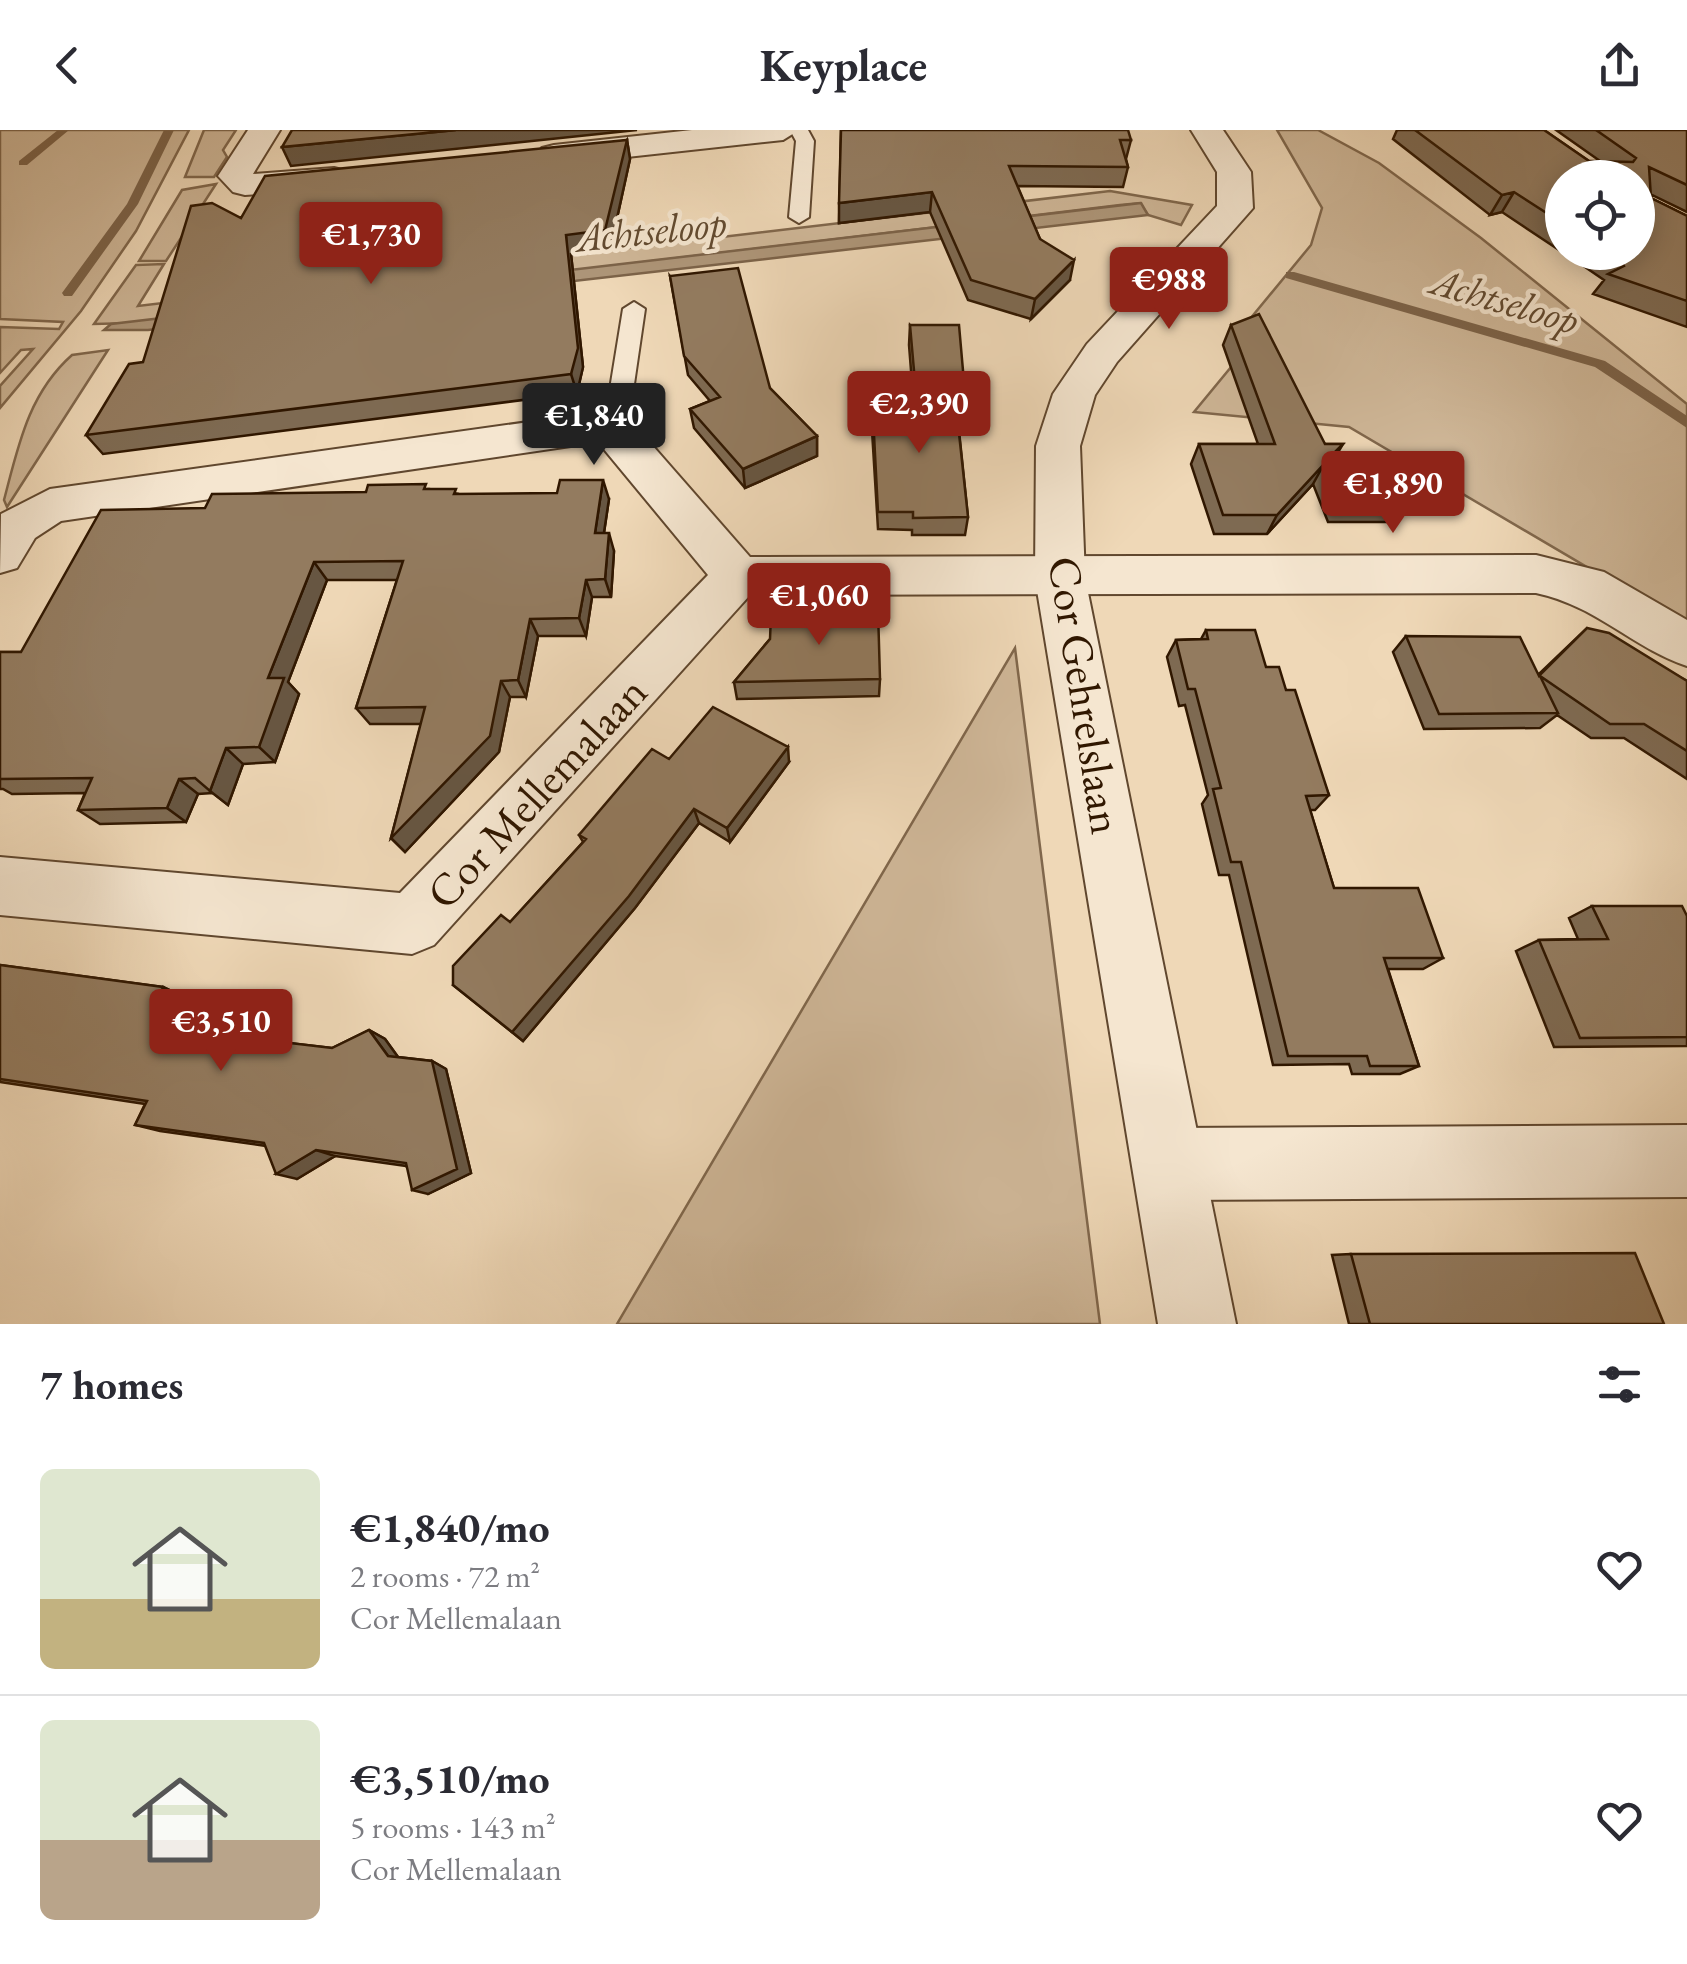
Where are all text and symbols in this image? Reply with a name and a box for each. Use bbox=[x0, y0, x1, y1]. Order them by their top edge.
text: Keyplace bbox=[760, 36, 927, 94]
icon: back bbox=[40, 38, 95, 93]
icon: share bbox=[1592, 38, 1647, 93]
map controls bbox=[1545, 160, 1655, 270]
button: locate bbox=[1545, 160, 1655, 270]
water label: Achtseloop bbox=[570, 196, 729, 264]
pin: €1,730 bbox=[290, 202, 452, 287]
text: €1,730 bbox=[321, 213, 421, 255]
pin: €988 bbox=[1110, 247, 1228, 332]
water label: Achtseloop bbox=[1422, 253, 1585, 346]
text: €988 bbox=[1132, 258, 1206, 300]
pin: €2,390 bbox=[838, 371, 1000, 456]
text: €2,390 bbox=[869, 382, 969, 424]
pin: €1,840 bbox=[513, 383, 675, 468]
text: €1,840 bbox=[544, 394, 644, 436]
pin: €1,890 bbox=[1312, 451, 1474, 536]
text: €1,890 bbox=[1343, 462, 1443, 504]
street label: Cor Gehrelslaan bbox=[1035, 552, 1137, 838]
pin: €1,060 bbox=[738, 563, 900, 648]
text: €1,060 bbox=[769, 574, 869, 616]
street label: Cor Mellemalaan bbox=[413, 663, 659, 921]
pin: €3,510 bbox=[140, 989, 302, 1074]
text: €3,510 bbox=[171, 1000, 271, 1042]
text: 7 homes bbox=[40, 1357, 183, 1412]
icon: filters bbox=[1592, 1357, 1647, 1412]
text: €1,840/mo bbox=[350, 1500, 550, 1555]
icon: home bbox=[120, 1509, 240, 1629]
icon: heart bbox=[1592, 1542, 1647, 1597]
text: 2 rooms · 72 m² bbox=[350, 1555, 540, 1597]
text: Cor Mellemalaan bbox=[350, 1597, 562, 1639]
text: €3,510/mo bbox=[350, 1751, 550, 1806]
icon: home bbox=[120, 1760, 240, 1880]
icon: heart bbox=[1592, 1793, 1647, 1848]
text: 5 rooms · 143 m² bbox=[350, 1806, 556, 1848]
text: Cor Mellemalaan bbox=[350, 1848, 562, 1890]

